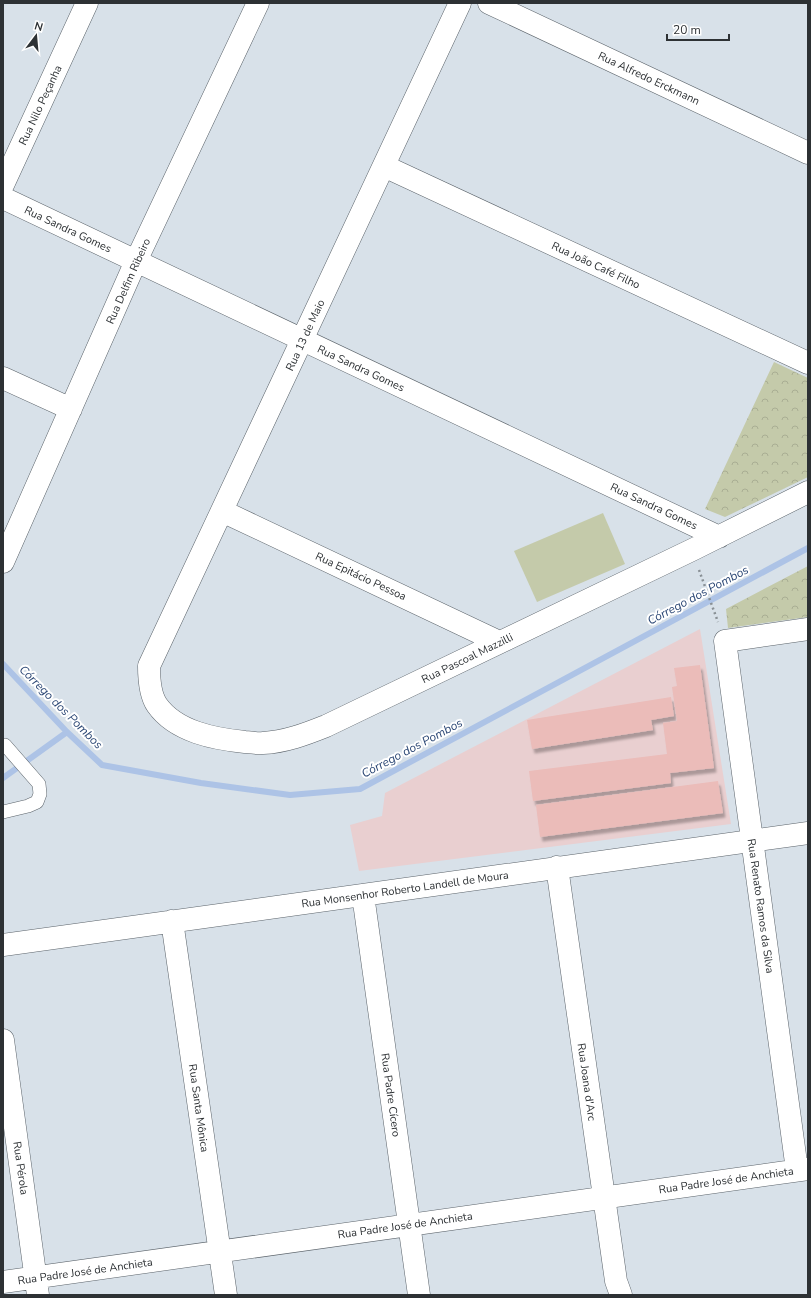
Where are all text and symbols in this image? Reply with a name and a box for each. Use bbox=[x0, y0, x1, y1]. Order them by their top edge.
north arrow bbox=[16, 16, 56, 56]
scale bar bbox=[667, 16, 729, 42]
text: N bbox=[33, 19, 45, 35]
text: 20 m bbox=[673, 22, 701, 38]
street label: Rua Alfredo Erckmann bbox=[595, 48, 702, 109]
street label: Rua Nilo Peçanha bbox=[15, 63, 66, 148]
street label: Rua Sandra Gomes bbox=[22, 203, 114, 256]
street label: Rua Delfim Ribeiro bbox=[103, 236, 154, 326]
street label: Rua João Café Filho bbox=[549, 238, 643, 293]
street label: Rua 13 de Maio bbox=[282, 297, 329, 373]
street label: Rua Sandra Gomes bbox=[315, 342, 407, 395]
street label: Rua Sandra Gomes bbox=[608, 480, 700, 533]
street label: Rua Epitácio Pessoa bbox=[313, 549, 409, 604]
water label: Córrego dos Pombos bbox=[645, 561, 752, 628]
street label: Rua Pascoal Mazzilli bbox=[419, 630, 515, 687]
water label: Córrego dos Pombos bbox=[16, 662, 107, 753]
water label: Córrego dos Pombos bbox=[359, 714, 466, 781]
street label: Rua Renato Ramos da Silva bbox=[744, 838, 777, 975]
street label: Rua Monsenhor Roberto Landell de Moura bbox=[300, 867, 510, 911]
street label: Rua Joana d'Arc bbox=[574, 1042, 599, 1122]
street label: Rua Padre Cícero bbox=[377, 1052, 404, 1138]
street label: Rua Santa Mônica bbox=[185, 1063, 212, 1153]
street label: Rua Pérola bbox=[9, 1140, 32, 1196]
street label: Rua Padre José de Anchieta bbox=[658, 1164, 795, 1197]
street label: Rua Padre José de Anchieta bbox=[337, 1209, 474, 1242]
street label: Rua Padre José de Anchieta bbox=[17, 1255, 154, 1288]

